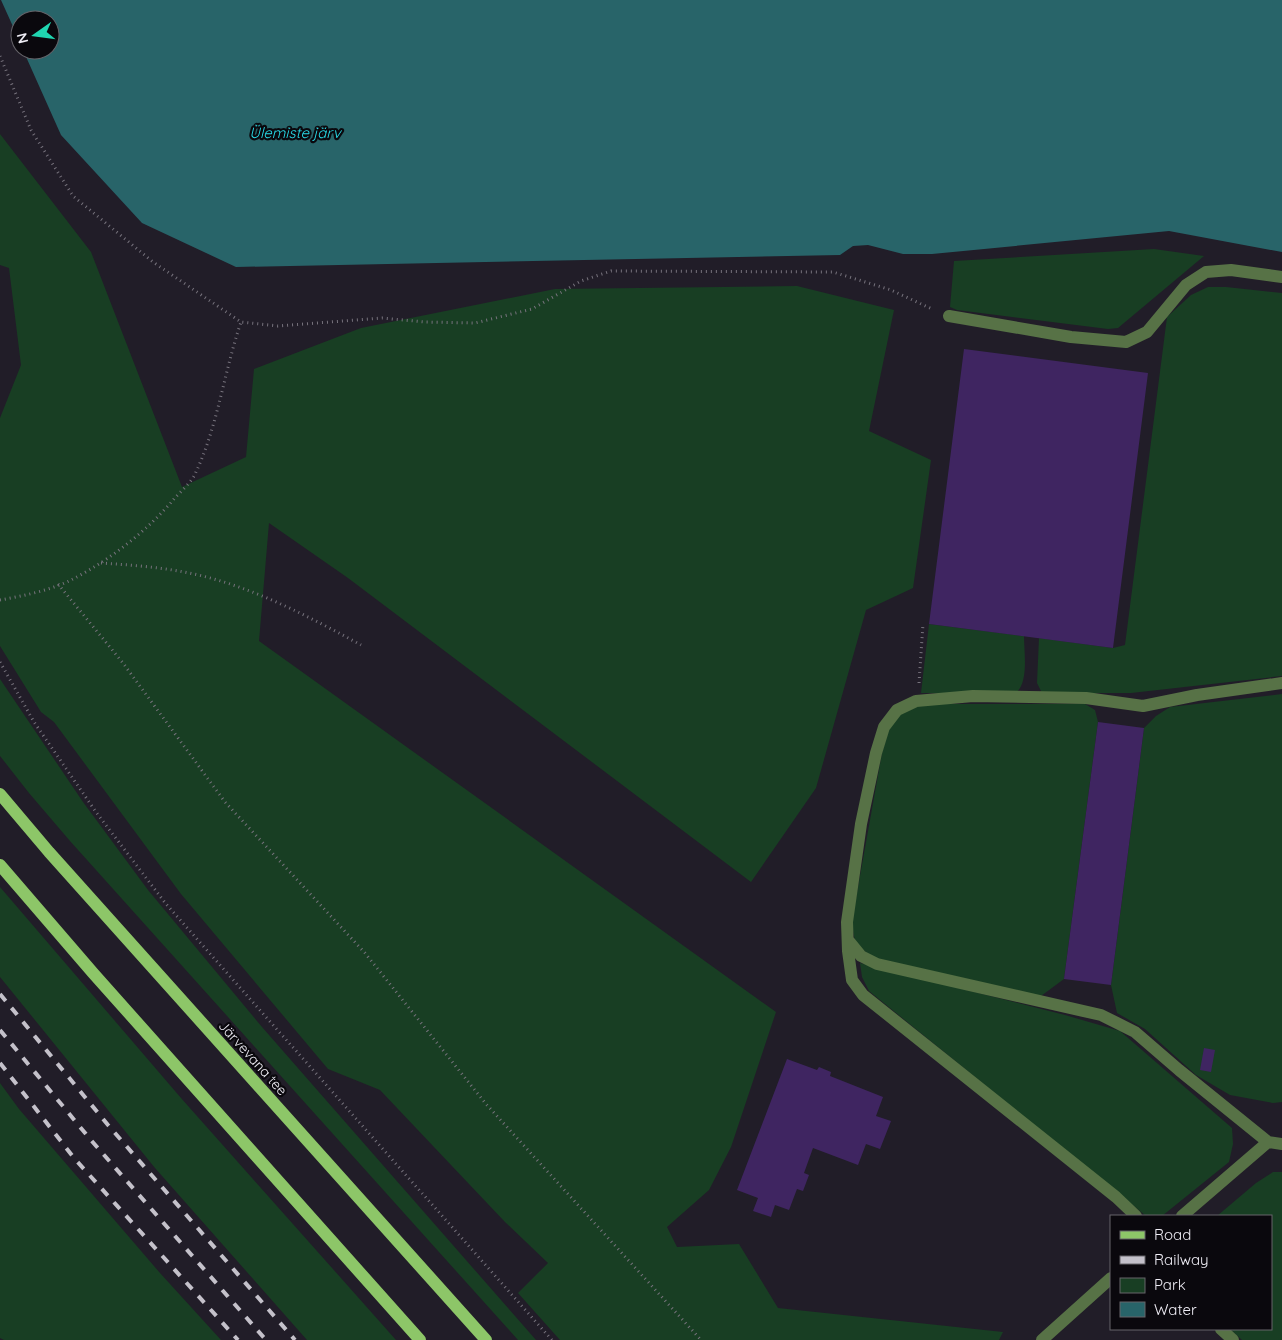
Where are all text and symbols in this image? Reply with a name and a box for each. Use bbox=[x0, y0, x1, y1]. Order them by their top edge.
north arrow bbox=[10, 10, 60, 60]
text: N bbox=[12, 31, 32, 45]
water label: Ülemiste järv bbox=[249, 123, 343, 142]
street label: Järvevana tee bbox=[215, 1017, 291, 1099]
legend bbox=[1110, 1215, 1272, 1330]
text: Road bbox=[1154, 1225, 1191, 1244]
text: Railway bbox=[1154, 1250, 1209, 1269]
text: Park bbox=[1154, 1275, 1186, 1294]
text: Water bbox=[1154, 1300, 1197, 1319]

